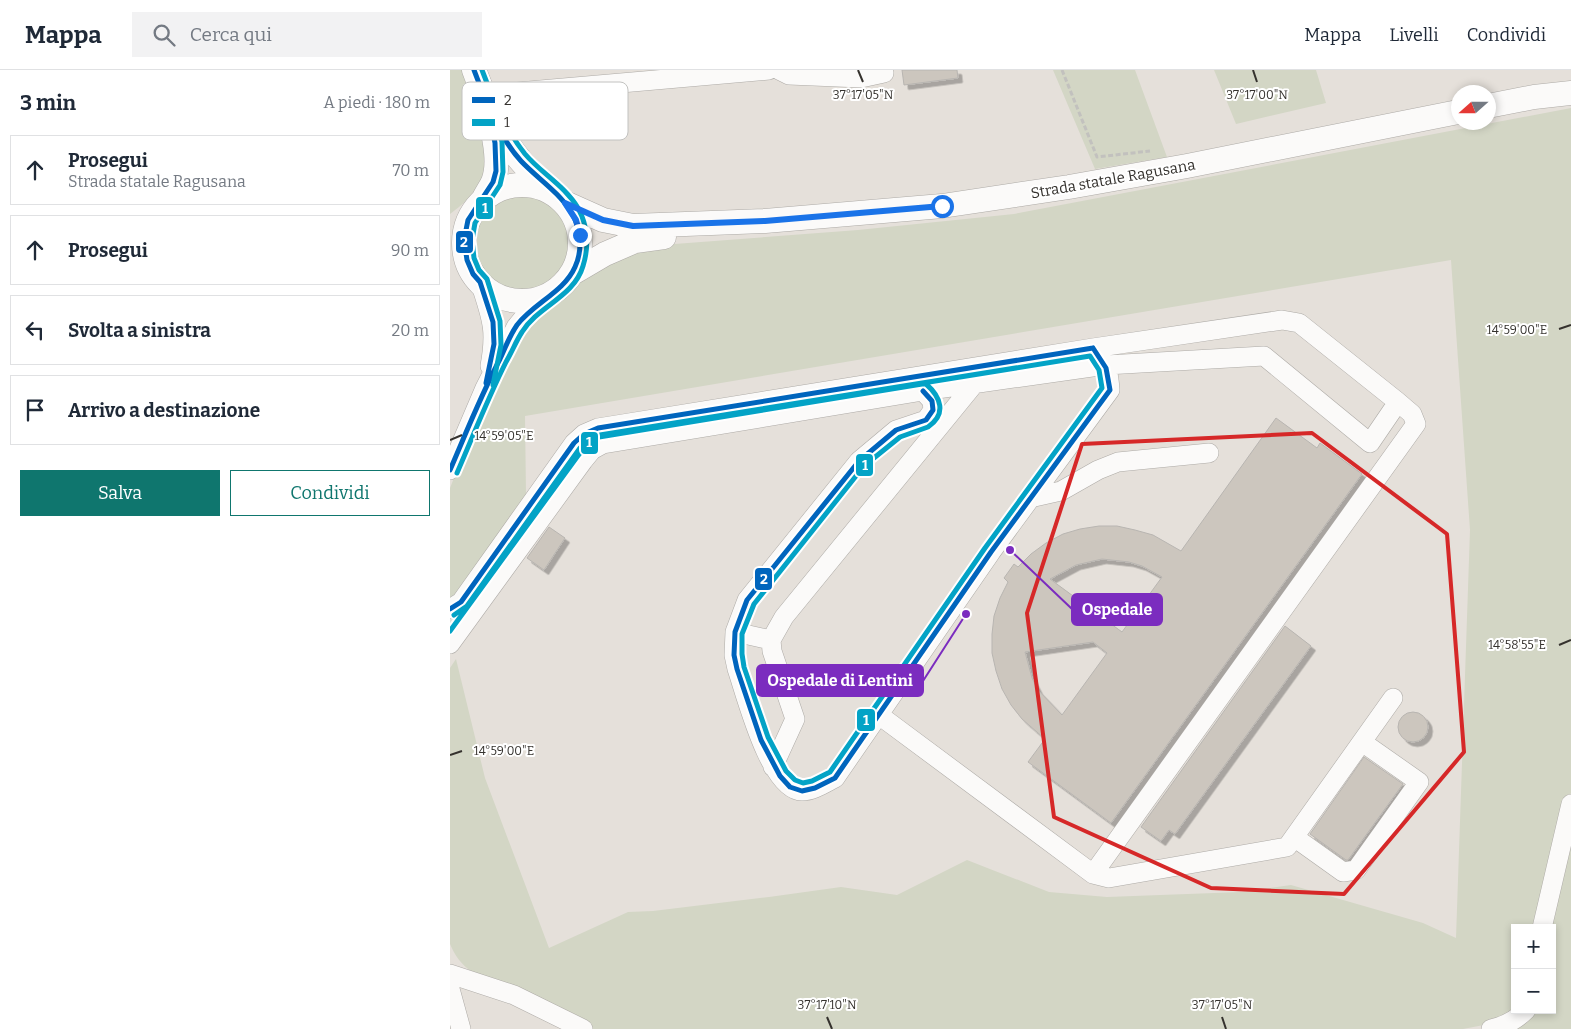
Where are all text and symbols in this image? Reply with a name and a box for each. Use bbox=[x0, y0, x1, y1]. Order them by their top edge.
search box bbox=[132, 12, 482, 57]
text: Mappa bbox=[25, 21, 102, 49]
icon: search bbox=[150, 21, 178, 49]
text: Cerca qui bbox=[190, 23, 272, 46]
text: Mappa bbox=[1304, 24, 1361, 46]
text: Livelli bbox=[1389, 24, 1439, 46]
text: Condividi bbox=[1467, 24, 1546, 46]
legend bbox=[462, 82, 628, 140]
north arrow bbox=[1451, 85, 1496, 130]
text: 37°17'05"N bbox=[833, 88, 894, 102]
text: 37°17'00"N bbox=[1226, 88, 1288, 102]
text: 3 min bbox=[20, 90, 76, 116]
text: 2 bbox=[504, 92, 512, 109]
text: A piedi · 180 m bbox=[324, 93, 430, 112]
text: 1 bbox=[504, 114, 510, 131]
text: Prosegui bbox=[68, 149, 148, 172]
icon: ahead bbox=[21, 156, 49, 184]
street label: Strada statale Ragusana bbox=[1029, 156, 1197, 202]
text: 70 m bbox=[393, 161, 429, 180]
text: Strada statale Ragusana bbox=[68, 172, 246, 191]
route start bbox=[931, 195, 954, 218]
line badge: 1 bbox=[475, 196, 494, 220]
text: 1 bbox=[482, 200, 488, 217]
route end bbox=[569, 224, 592, 247]
line badge: 2 bbox=[455, 230, 474, 254]
text: 2 bbox=[460, 234, 468, 251]
icon: ahead bbox=[21, 236, 49, 264]
text: Prosegui bbox=[68, 239, 148, 262]
text: 90 m bbox=[391, 241, 429, 260]
icon: left bbox=[21, 316, 49, 344]
text: Svolta a sinistra bbox=[68, 319, 211, 342]
text: 20 m bbox=[392, 321, 429, 340]
text: 14°59'00"E bbox=[1487, 323, 1547, 337]
icon: arrive bbox=[21, 396, 49, 424]
text: Arrivo a destinazione bbox=[68, 399, 260, 422]
text: 14°59'05"E bbox=[475, 429, 533, 443]
line badge: 1 bbox=[580, 431, 599, 455]
text: 1 bbox=[586, 434, 592, 451]
line badge: 1 bbox=[855, 453, 874, 477]
text: 1 bbox=[862, 457, 868, 474]
button: Salva bbox=[20, 470, 220, 516]
button: Condividi bbox=[230, 470, 430, 516]
line badge: 2 bbox=[754, 567, 773, 591]
text: 2 bbox=[760, 571, 768, 588]
callout: Ospedale bbox=[1072, 594, 1162, 625]
text: Ospedale bbox=[1082, 600, 1152, 619]
text: 14°58'55"E bbox=[1488, 638, 1546, 652]
callout: Ospedale di Lentini bbox=[757, 665, 923, 696]
text: Ospedale di Lentini bbox=[767, 671, 913, 690]
line badge: 1 bbox=[856, 708, 876, 732]
text: 1 bbox=[863, 712, 869, 729]
text: 14°59'00"E bbox=[474, 744, 534, 758]
map controls bbox=[1511, 924, 1556, 1014]
button: + bbox=[1511, 924, 1556, 969]
button: − bbox=[1511, 969, 1556, 1014]
text: 37°17'10"N bbox=[798, 998, 857, 1012]
text: 37°17'05"N bbox=[1192, 998, 1253, 1012]

